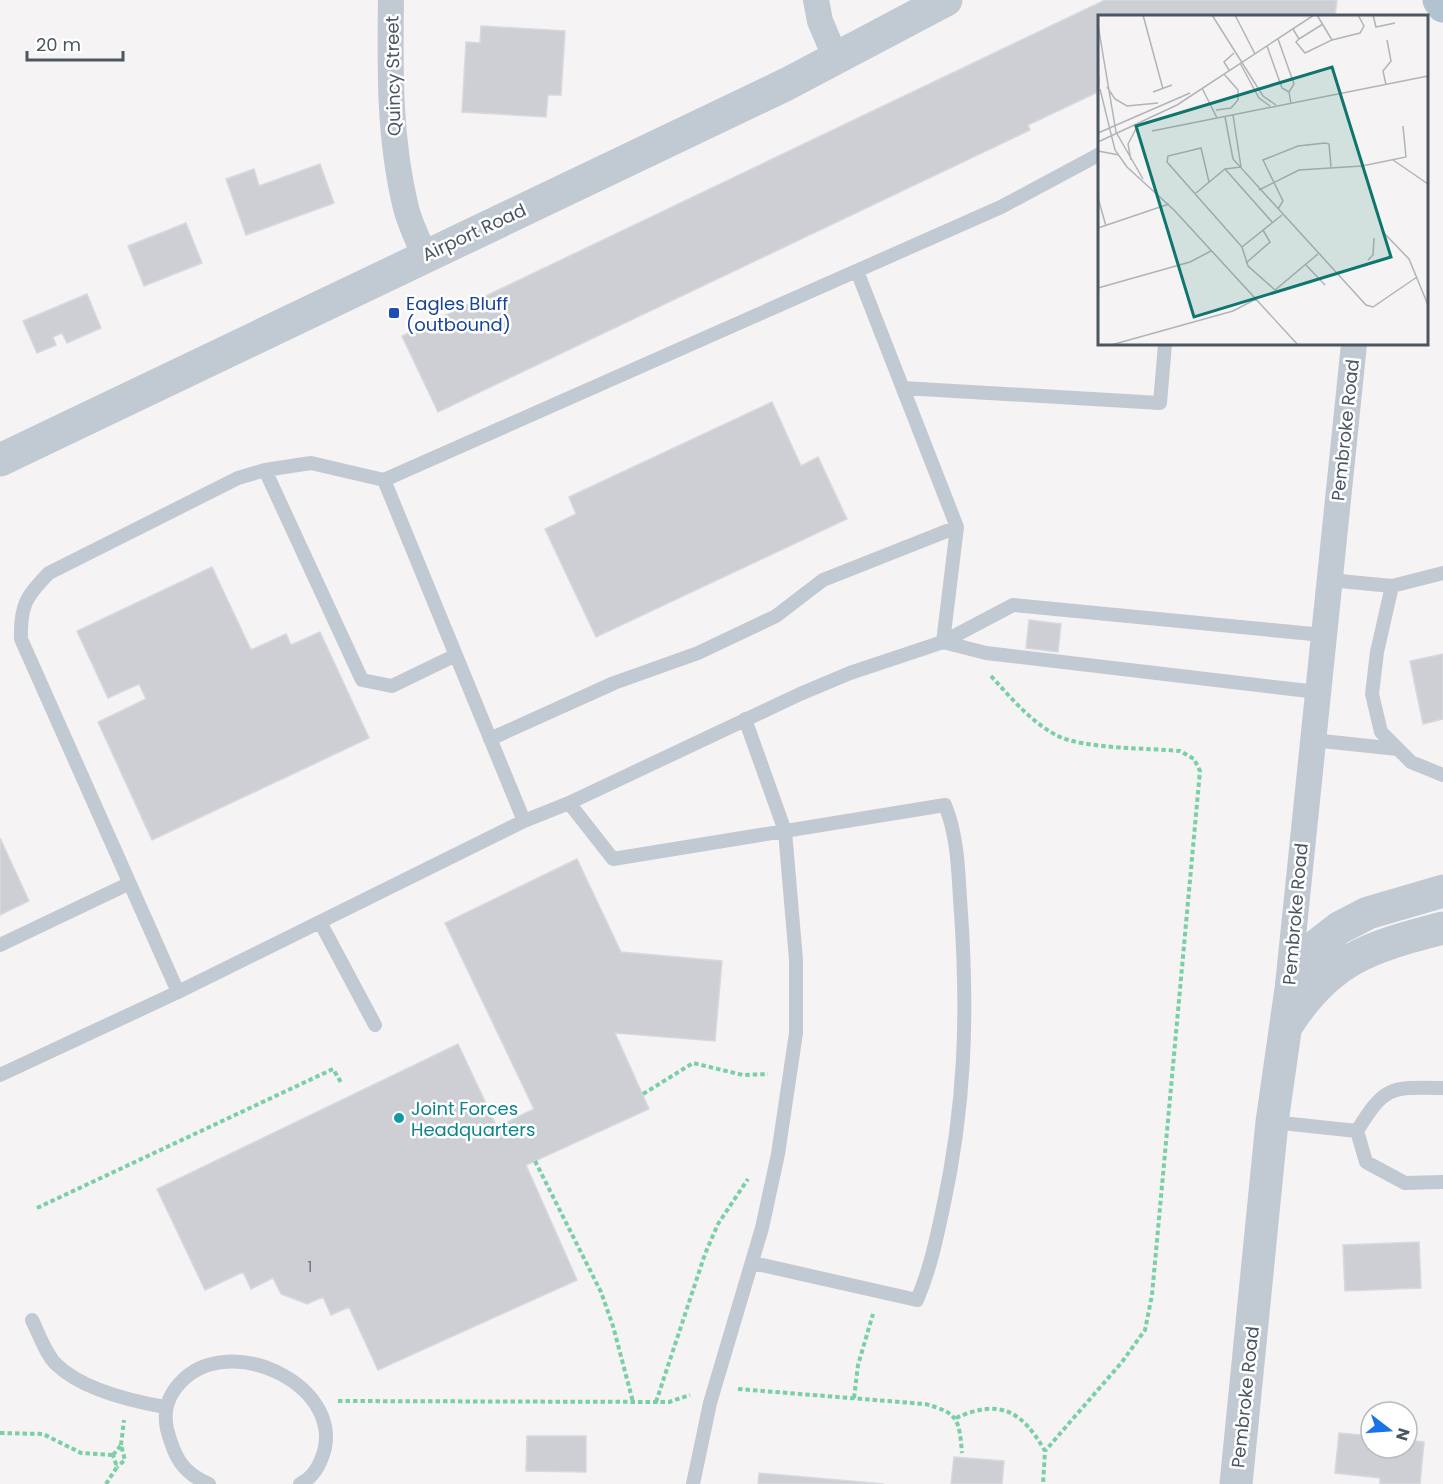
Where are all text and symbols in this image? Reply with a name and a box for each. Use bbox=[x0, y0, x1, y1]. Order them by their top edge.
inset map bbox=[1098, 15, 1428, 345]
street label: Quincy Street bbox=[379, 16, 407, 136]
scale bar bbox=[27, 24, 123, 62]
text: 20 m bbox=[36, 32, 81, 57]
street label: Airport Road bbox=[418, 197, 530, 267]
place label: Eagles Bluff (outbound) bbox=[406, 291, 511, 337]
marker: Eagles Bluff (outbound) bbox=[387, 306, 401, 320]
street label: Pembroke Road bbox=[1325, 358, 1365, 502]
street label: Pembroke Road bbox=[1276, 842, 1314, 986]
place label: Joint Forces Headquarters bbox=[411, 1096, 535, 1142]
marker: Joint Forces Headquarters bbox=[392, 1111, 406, 1125]
house number: 1 bbox=[308, 1256, 312, 1277]
street label: Pembroke Road bbox=[1225, 1325, 1265, 1469]
north arrow bbox=[1359, 1400, 1419, 1460]
text: N bbox=[1390, 1425, 1416, 1443]

